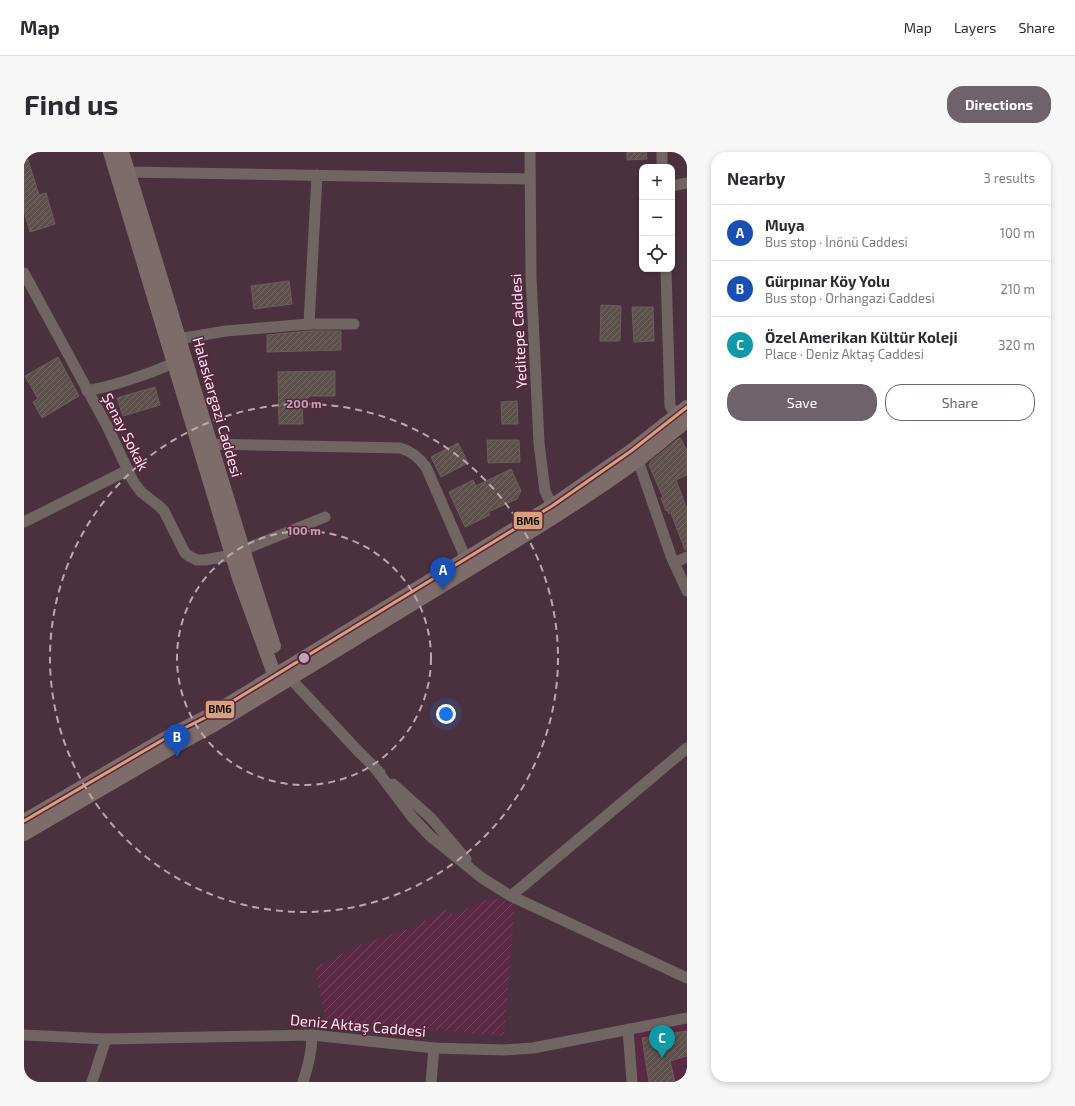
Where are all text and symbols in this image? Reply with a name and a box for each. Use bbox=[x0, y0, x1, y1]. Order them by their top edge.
text: Map bbox=[20, 16, 60, 39]
text: Map bbox=[904, 19, 932, 36]
text: Layers bbox=[954, 19, 996, 36]
text: Share bbox=[1018, 19, 1055, 36]
button: Directions bbox=[947, 86, 1051, 123]
text: Find us bbox=[24, 87, 118, 121]
map controls bbox=[639, 164, 675, 272]
button: + bbox=[639, 164, 675, 200]
text: Nearby bbox=[727, 168, 785, 188]
text: 3 results bbox=[984, 170, 1035, 186]
button: − bbox=[639, 200, 675, 236]
text: Muya bbox=[765, 216, 805, 234]
text: A bbox=[736, 225, 744, 241]
text: 100 m bbox=[1000, 225, 1035, 241]
text: Bus stop · İnönü Caddesi bbox=[765, 234, 908, 250]
button: locate bbox=[639, 236, 675, 272]
text: Gürpınar Köy Yolu bbox=[765, 272, 890, 290]
street label: Yeditepe Caddesi bbox=[506, 273, 530, 389]
text: B bbox=[736, 281, 744, 297]
text: 210 m bbox=[1000, 281, 1035, 297]
text: Bus stop · Orhangazi Caddesi bbox=[765, 290, 935, 306]
text: Özel Amerikan Kültür Koleji bbox=[765, 328, 958, 346]
street label: Halaskargazi Caddesi bbox=[189, 335, 247, 479]
text: C bbox=[736, 337, 744, 353]
text: 320 m bbox=[998, 337, 1035, 353]
text: Place · Deniz Aktaş Caddesi bbox=[765, 346, 924, 362]
button: Save bbox=[727, 384, 877, 421]
button: Share bbox=[885, 384, 1035, 421]
street label: Şenay Sokak bbox=[98, 390, 153, 474]
text: 200 m bbox=[286, 396, 322, 410]
line badge: BM6 bbox=[513, 511, 543, 530]
text: BM6 bbox=[516, 514, 540, 527]
text: 100 m bbox=[287, 523, 321, 537]
pin: A bbox=[430, 557, 456, 590]
centre of rings bbox=[297, 651, 311, 665]
line badge: BM6 bbox=[205, 700, 235, 719]
text: BM6 bbox=[208, 702, 232, 715]
your location bbox=[436, 704, 456, 724]
pin: B bbox=[164, 724, 190, 757]
street label: Deniz Aktaş Caddesi bbox=[289, 1010, 427, 1041]
pin: C bbox=[649, 1025, 675, 1058]

